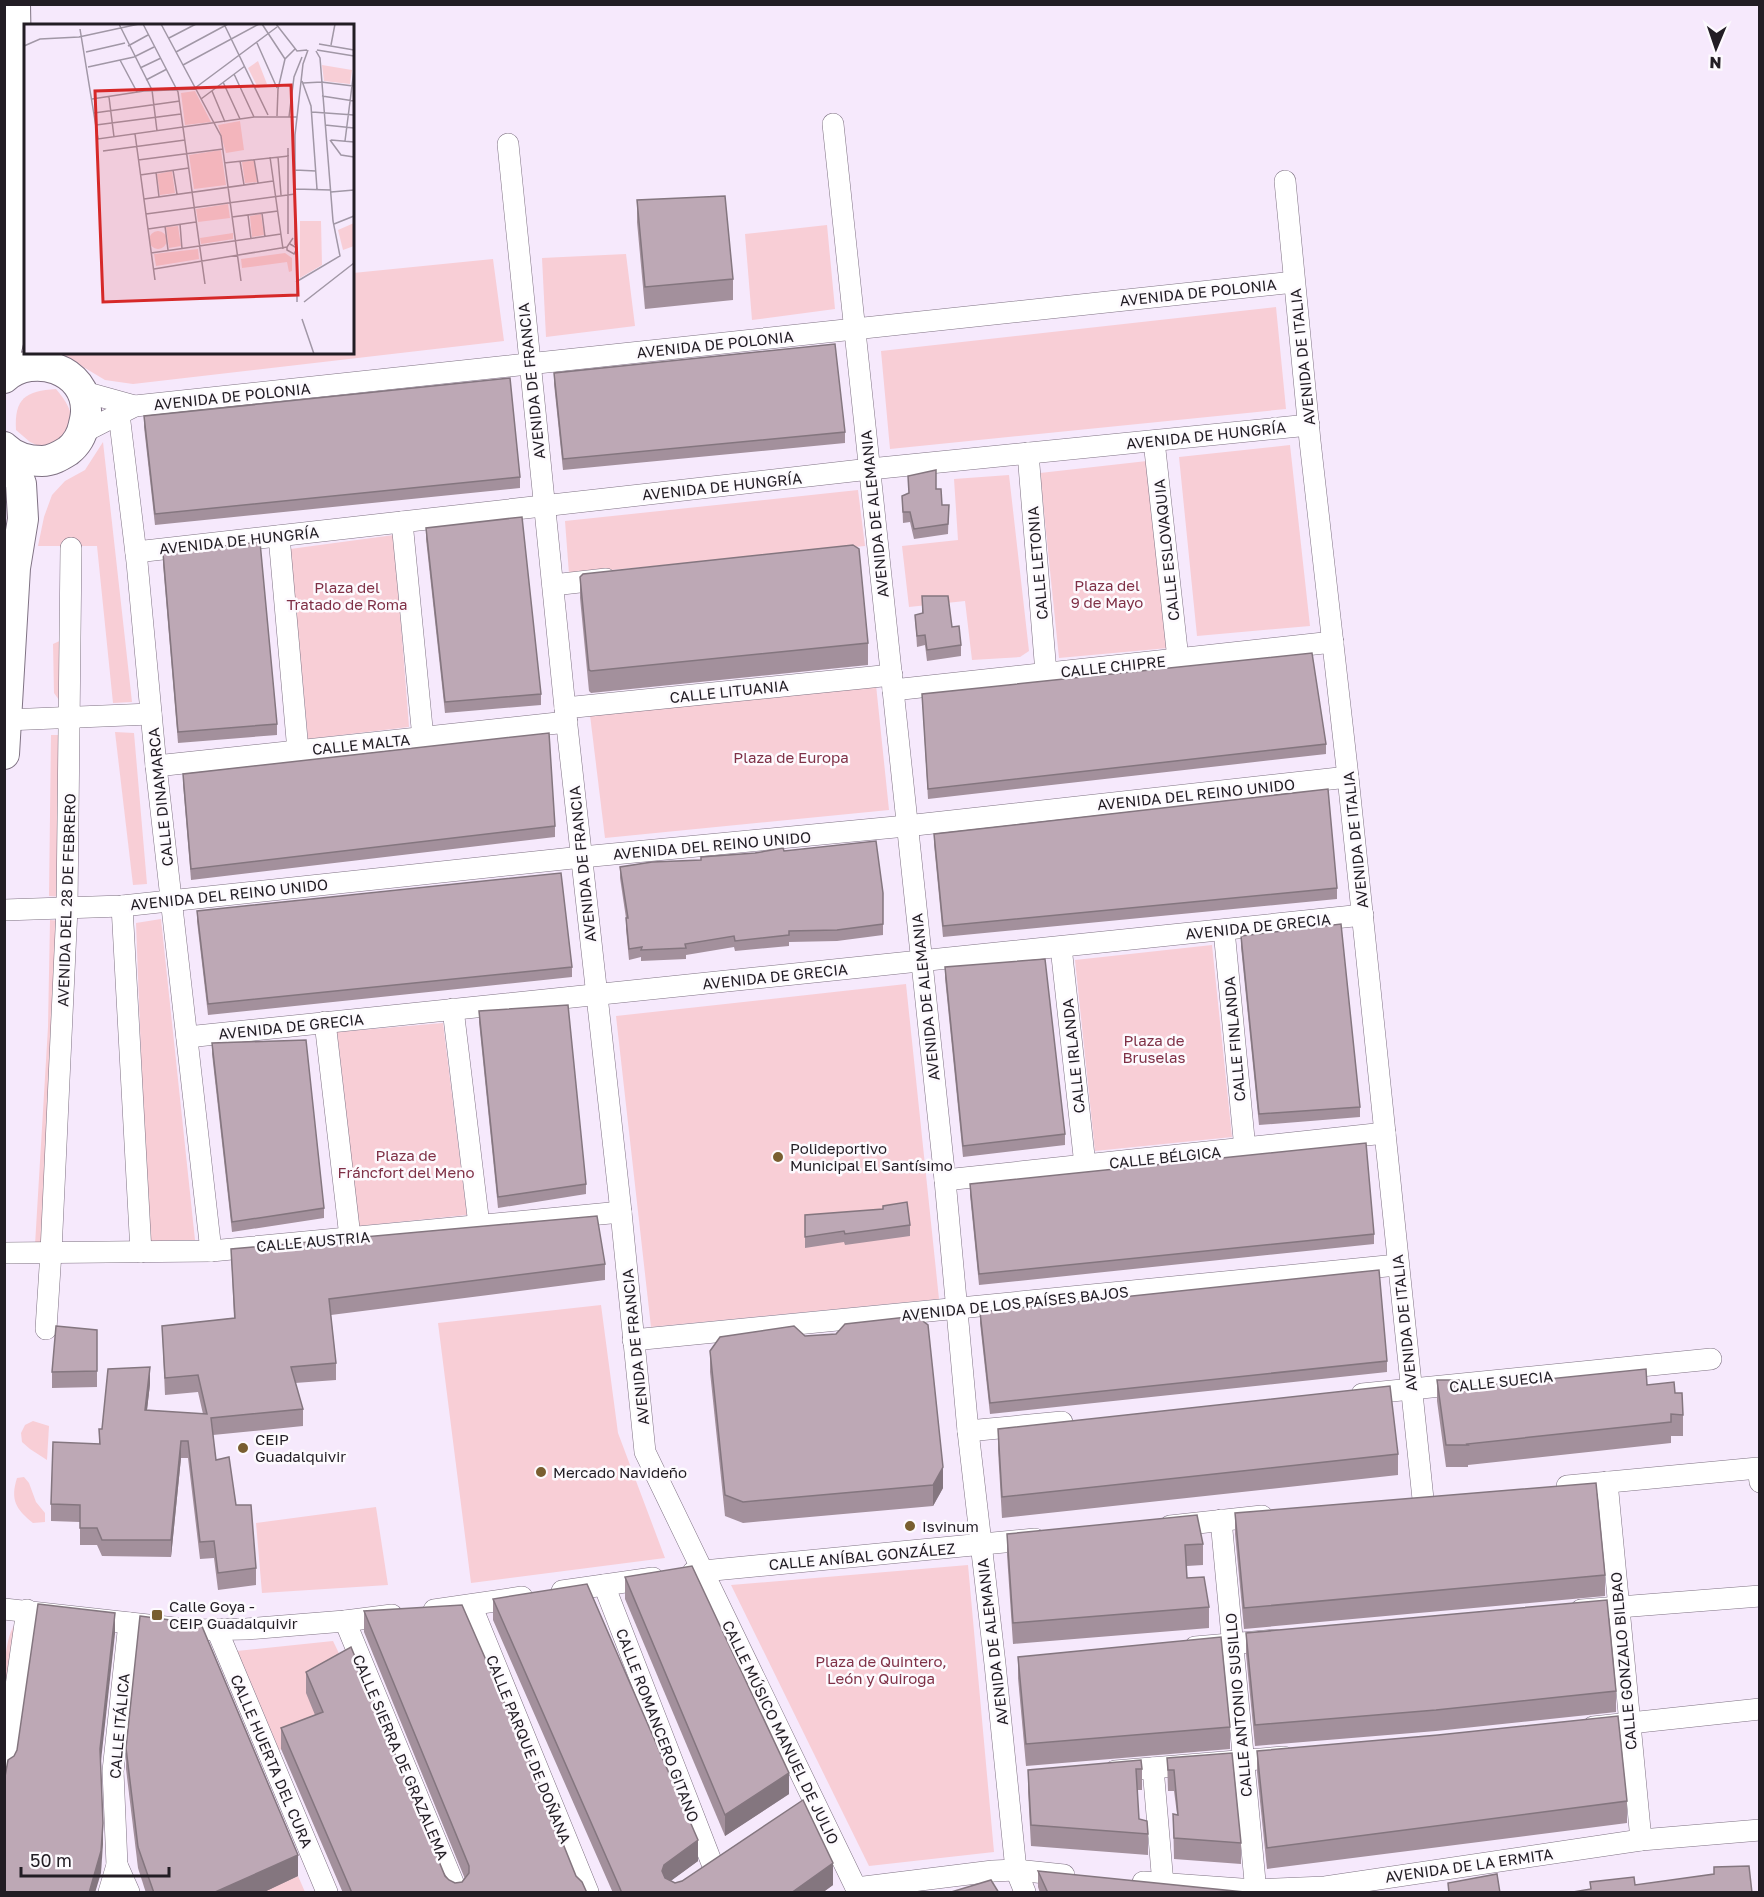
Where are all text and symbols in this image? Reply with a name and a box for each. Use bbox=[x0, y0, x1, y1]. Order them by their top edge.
north arrow bbox=[1686, 18, 1746, 78]
inset map bbox=[24, 24, 354, 354]
text: N bbox=[1709, 53, 1722, 73]
street label: AVENIDA DE POLONIA bbox=[1119, 275, 1277, 309]
street label: AVENIDA DE ITALIA bbox=[1286, 288, 1318, 426]
street label: AVENIDA DE FRANCIA bbox=[514, 302, 548, 460]
street label: AVENIDA DE POLONIA bbox=[636, 327, 794, 361]
street label: AVENIDA DE POLONIA bbox=[153, 379, 311, 413]
street label: AVENIDA DE HUNGRÍA bbox=[1125, 418, 1287, 452]
street label: AVENIDA DE ALEMANIA bbox=[856, 429, 892, 599]
street label: AVENIDA DE HUNGRÍA bbox=[641, 469, 803, 503]
street label: CALLE ESLOVAQUIA bbox=[1150, 478, 1182, 622]
street label: CALLE LETONIA bbox=[1023, 505, 1051, 621]
street label: AVENIDA DE HUNGRÍA bbox=[158, 523, 320, 557]
park label: Plaza del 9 de Mayo bbox=[1071, 576, 1143, 611]
park label: Plaza del Tratado de Roma bbox=[287, 578, 407, 613]
street label: CALLE CHIPRE bbox=[1060, 652, 1166, 680]
street label: CALLE LITUANIA bbox=[669, 676, 789, 706]
street label: CALLE DINAMARCA bbox=[144, 727, 176, 867]
street label: CALLE MALTA bbox=[311, 730, 411, 758]
park label: Plaza de Europa bbox=[733, 748, 849, 766]
street label: AVENIDA DE ITALIA bbox=[1339, 771, 1371, 909]
street label: AVENIDA DEL REINO UNIDO bbox=[1096, 775, 1296, 813]
street label: AVENIDA DE FRANCIA bbox=[565, 785, 599, 943]
street label: AVENIDA DEL 28 DE FEBRERO bbox=[53, 793, 79, 1007]
street label: AVENIDA DEL REINO UNIDO bbox=[612, 827, 812, 863]
street label: AVENIDA DEL REINO UNIDO bbox=[129, 875, 329, 913]
street label: AVENIDA DE GRECIA bbox=[1184, 909, 1332, 943]
street label: AVENIDA DE ALEMANIA bbox=[907, 912, 943, 1082]
street label: AVENIDA DE GRECIA bbox=[701, 959, 849, 993]
street label: CALLE FINLANDA bbox=[1220, 976, 1248, 1102]
street label: CALLE IRLANDA bbox=[1058, 998, 1088, 1114]
street label: AVENIDA DE GRECIA bbox=[217, 1009, 365, 1043]
park label: Plaza de Bruselas bbox=[1123, 1031, 1185, 1066]
place label: Polideportivo Municipal El Santísimo bbox=[790, 1139, 953, 1174]
street label: CALLE BÉLGICA bbox=[1108, 1142, 1222, 1172]
park label: Plaza de Fráncfort del Meno bbox=[338, 1146, 474, 1181]
marker: Polideportivo Municipal El Santísimo bbox=[771, 1150, 785, 1164]
street label: CALLE AUSTRIA bbox=[255, 1227, 371, 1255]
street label: AVENIDA DE ITALIA bbox=[1388, 1254, 1420, 1392]
street label: AVENIDA DE FRANCIA bbox=[618, 1268, 652, 1426]
street label: AVENIDA DE LOS PAÍSES BAJOS bbox=[901, 1282, 1129, 1324]
street label: CALLE SUECIA bbox=[1448, 1367, 1554, 1395]
place label: CEIP Guadalquivir bbox=[255, 1430, 346, 1465]
marker: CEIP Guadalquivir bbox=[236, 1441, 250, 1455]
place label: Mercado Navideño bbox=[553, 1463, 687, 1481]
marker: Mercado Navideño bbox=[534, 1465, 548, 1479]
place label: Isvinum bbox=[922, 1517, 979, 1535]
marker: Isvinum bbox=[903, 1519, 917, 1533]
street label: CALLE ANÍBAL GONZÁLEZ bbox=[768, 1539, 956, 1573]
street label: AVENIDA DE ALEMANIA bbox=[973, 1557, 1011, 1727]
street label: CALLE GONZALO BILBAO bbox=[1606, 1571, 1640, 1751]
place label: Calle Goya - CEIP Guadalquivir bbox=[169, 1597, 298, 1632]
marker: Calle Goya - CEIP Guadalquivir bbox=[150, 1608, 164, 1622]
street label: CALLE ANTONIO SUSILLO bbox=[1221, 1612, 1255, 1798]
street label: CALLE MÚSICO MANUEL DE JULIO bbox=[719, 1617, 843, 1847]
street label: CALLE ROMANCERO GITANO bbox=[613, 1626, 703, 1824]
street label: CALLE SIERRA DE GRAZALEMA bbox=[349, 1652, 453, 1862]
street label: CALLE PARQUE DE DOÑANA bbox=[483, 1652, 575, 1846]
park label: Plaza de Quintero, León y Quiroga bbox=[815, 1652, 947, 1687]
street label: CALLE ITÁLICA bbox=[105, 1672, 133, 1780]
street label: CALLE HUERTA DEL CURA bbox=[227, 1672, 317, 1850]
scale bar bbox=[21, 1840, 170, 1878]
street label: AVENIDA DE LA ERMITA bbox=[1384, 1844, 1554, 1886]
text: 50 m bbox=[30, 1849, 72, 1871]

